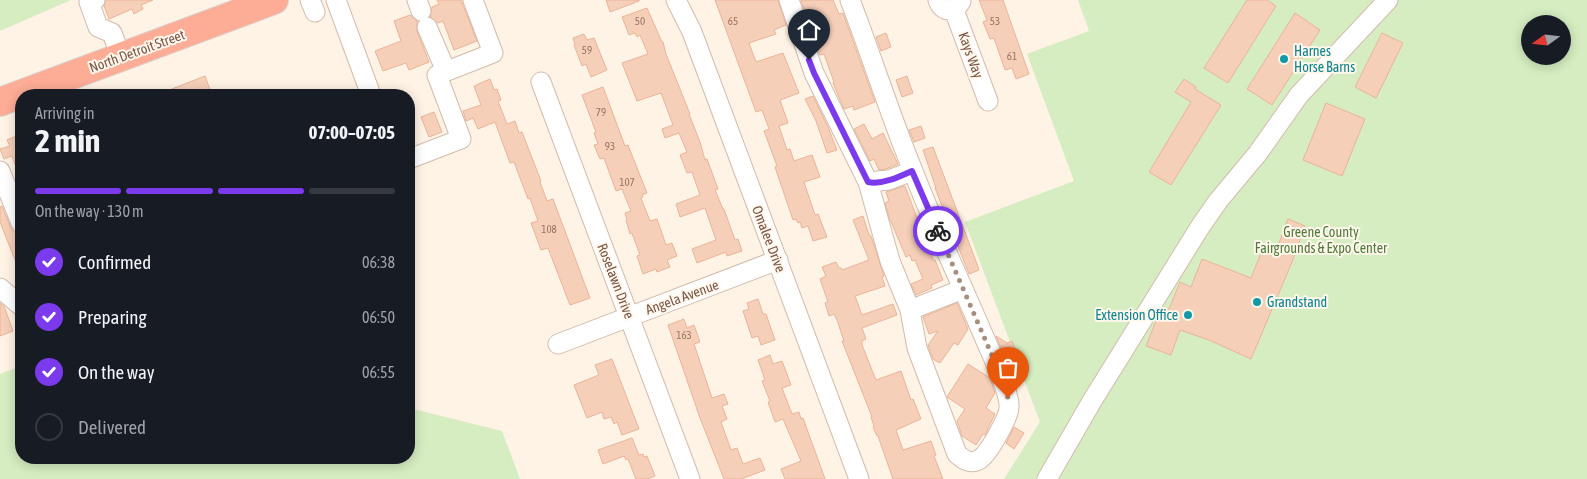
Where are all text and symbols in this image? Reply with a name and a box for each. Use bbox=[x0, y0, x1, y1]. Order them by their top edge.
pin bbox=[788, 9, 830, 60]
house number: 50 bbox=[635, 15, 645, 27]
house number: 65 bbox=[728, 15, 738, 27]
house number: 53 bbox=[990, 15, 1000, 27]
north arrow bbox=[1521, 15, 1571, 65]
map controls bbox=[1521, 15, 1571, 65]
icon: home bbox=[795, 16, 823, 44]
street label: North Detroit Street bbox=[87, 26, 187, 76]
street label: Kays Way bbox=[955, 30, 987, 80]
place label: Harnes Horse Barns bbox=[1294, 43, 1355, 75]
house number: 59 bbox=[582, 44, 592, 56]
house number: 61 bbox=[1007, 50, 1017, 62]
marker: Harnes Horse Barns bbox=[1278, 53, 1290, 65]
text: Arriving in bbox=[35, 104, 95, 122]
house number: 79 bbox=[596, 106, 606, 118]
text: 07:00–07:05 bbox=[308, 121, 395, 143]
text: 2 min bbox=[35, 122, 100, 159]
house number: 93 bbox=[605, 140, 615, 152]
house number: 107 bbox=[619, 176, 635, 188]
text: On the way · 130 m bbox=[35, 202, 144, 220]
street label: Omalee Drive bbox=[749, 203, 789, 275]
courier bbox=[913, 206, 963, 256]
icon: bike bbox=[924, 217, 952, 245]
house number: 108 bbox=[541, 223, 557, 235]
park label: Greene County Fairgrounds & Expo Center bbox=[1255, 224, 1388, 256]
street label: Roselawn Drive bbox=[594, 241, 638, 321]
icon: check bbox=[35, 248, 63, 276]
text: Confirmed bbox=[78, 251, 151, 273]
text: 06:38 bbox=[362, 253, 395, 271]
street label: Angela Avenue bbox=[643, 276, 721, 318]
place label: Grandstand bbox=[1267, 294, 1327, 310]
marker: Grandstand bbox=[1251, 296, 1263, 308]
icon: check bbox=[35, 303, 63, 331]
text: Preparing bbox=[78, 306, 147, 328]
place label: Extension Office bbox=[1095, 307, 1178, 323]
text: 06:50 bbox=[362, 308, 395, 326]
marker: Extension Office bbox=[1182, 309, 1194, 321]
house number: 163 bbox=[676, 329, 692, 341]
pin bbox=[987, 347, 1029, 398]
icon: bag bbox=[994, 354, 1022, 382]
icon: check bbox=[35, 358, 63, 386]
text: On the way bbox=[78, 361, 155, 383]
text: 06:55 bbox=[362, 363, 395, 381]
text: Delivered bbox=[78, 416, 146, 438]

